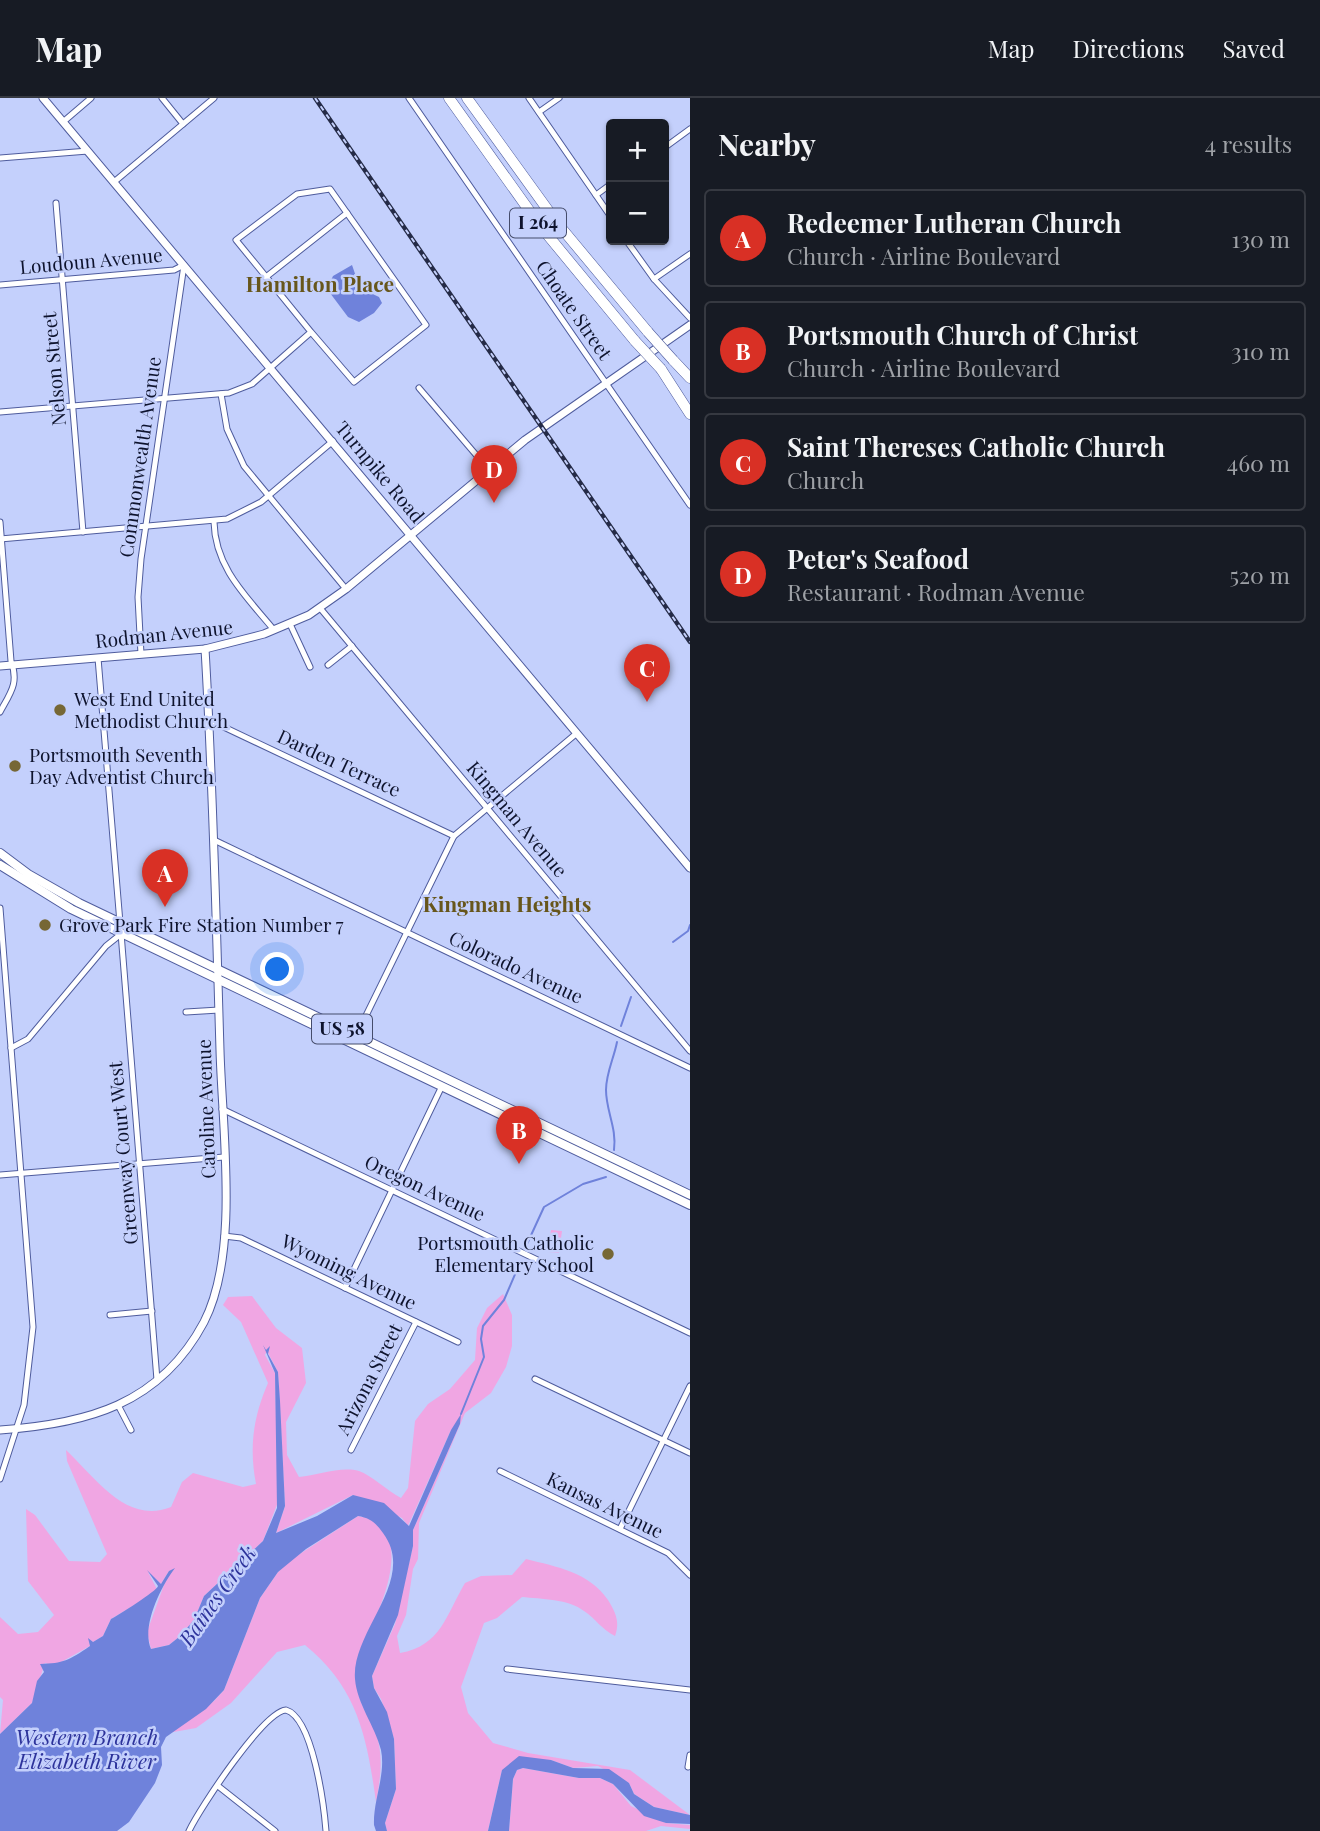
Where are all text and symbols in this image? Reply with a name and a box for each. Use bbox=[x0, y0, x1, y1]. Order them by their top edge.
text: Map bbox=[35, 26, 102, 70]
text: Map bbox=[988, 32, 1034, 64]
text: Directions bbox=[1072, 32, 1185, 64]
text: Saved bbox=[1223, 32, 1285, 64]
map controls bbox=[606, 119, 669, 245]
button: + bbox=[606, 119, 669, 182]
text: Nearby bbox=[718, 124, 816, 164]
text: 4 results bbox=[1205, 128, 1292, 159]
button: − bbox=[606, 182, 669, 245]
text: Redeemer Lutheran Church bbox=[787, 205, 1121, 240]
road number: I 264 bbox=[510, 208, 566, 238]
text: A bbox=[735, 223, 751, 254]
text: 130 m bbox=[1232, 223, 1290, 254]
text: Church · Airline Boulevard bbox=[787, 240, 1060, 271]
street label: Loudoun Avenue bbox=[18, 241, 163, 279]
street label: Choate Street bbox=[531, 254, 619, 365]
district label: Hamilton Place bbox=[246, 269, 394, 297]
street label: Nelson Street bbox=[35, 311, 71, 427]
text: Portsmouth Church of Christ bbox=[787, 317, 1138, 352]
text: B bbox=[735, 335, 751, 366]
text: 310 m bbox=[1231, 335, 1290, 366]
text: Church · Airline Boulevard bbox=[787, 352, 1060, 383]
street label: Commonwealth Avenue bbox=[112, 355, 166, 559]
street label: Turnpike Road bbox=[331, 415, 431, 528]
text: Saint Thereses Catholic Church bbox=[787, 429, 1165, 464]
pin: D bbox=[471, 445, 517, 503]
text: C bbox=[735, 447, 751, 478]
text: 460 m bbox=[1227, 447, 1290, 478]
text: Church bbox=[787, 464, 864, 495]
text: Peter's Seafood bbox=[787, 541, 969, 576]
text: D bbox=[734, 559, 752, 590]
text: 520 m bbox=[1229, 559, 1290, 590]
text: Restaurant · Rodman Avenue bbox=[787, 576, 1085, 607]
street label: Rodman Avenue bbox=[94, 613, 234, 653]
pin: C bbox=[624, 644, 670, 702]
place label: West End United Methodist Church bbox=[73, 685, 228, 733]
marker: West End United Methodist Church bbox=[52, 702, 68, 718]
street label: Darden Terrace bbox=[274, 722, 405, 802]
place label: Portsmouth Seventh Day Adventist Church bbox=[29, 741, 214, 789]
street label: Kingman Avenue bbox=[462, 755, 574, 882]
marker: Portsmouth Seventh Day Adventist Church bbox=[7, 758, 23, 774]
pin: A bbox=[142, 849, 188, 907]
district label: Kingman Heights bbox=[423, 889, 591, 917]
place label: Grove Park Fire Station Number 7 bbox=[59, 911, 344, 937]
marker: Grove Park Fire Station Number 7 bbox=[37, 917, 53, 933]
street label: Colorado Avenue bbox=[445, 924, 588, 1009]
your location bbox=[260, 952, 294, 986]
road number: US 58 bbox=[312, 1014, 372, 1044]
street label: Caroline Avenue bbox=[190, 1039, 220, 1179]
street label: Greenway Court West bbox=[101, 1060, 143, 1246]
pin: B bbox=[496, 1106, 542, 1164]
street label: Oregon Avenue bbox=[361, 1148, 490, 1226]
street label: Wyoming Avenue bbox=[277, 1227, 421, 1315]
place label: Portsmouth Catholic Elementary School bbox=[417, 1229, 595, 1277]
marker: Portsmouth Catholic Elementary School bbox=[600, 1246, 616, 1262]
street label: Arizona Street bbox=[328, 1318, 407, 1440]
street label: Kansas Avenue bbox=[543, 1465, 668, 1544]
water label: Baines Creek bbox=[171, 1539, 261, 1651]
water label: Western Branch Elizabeth River bbox=[16, 1722, 158, 1774]

